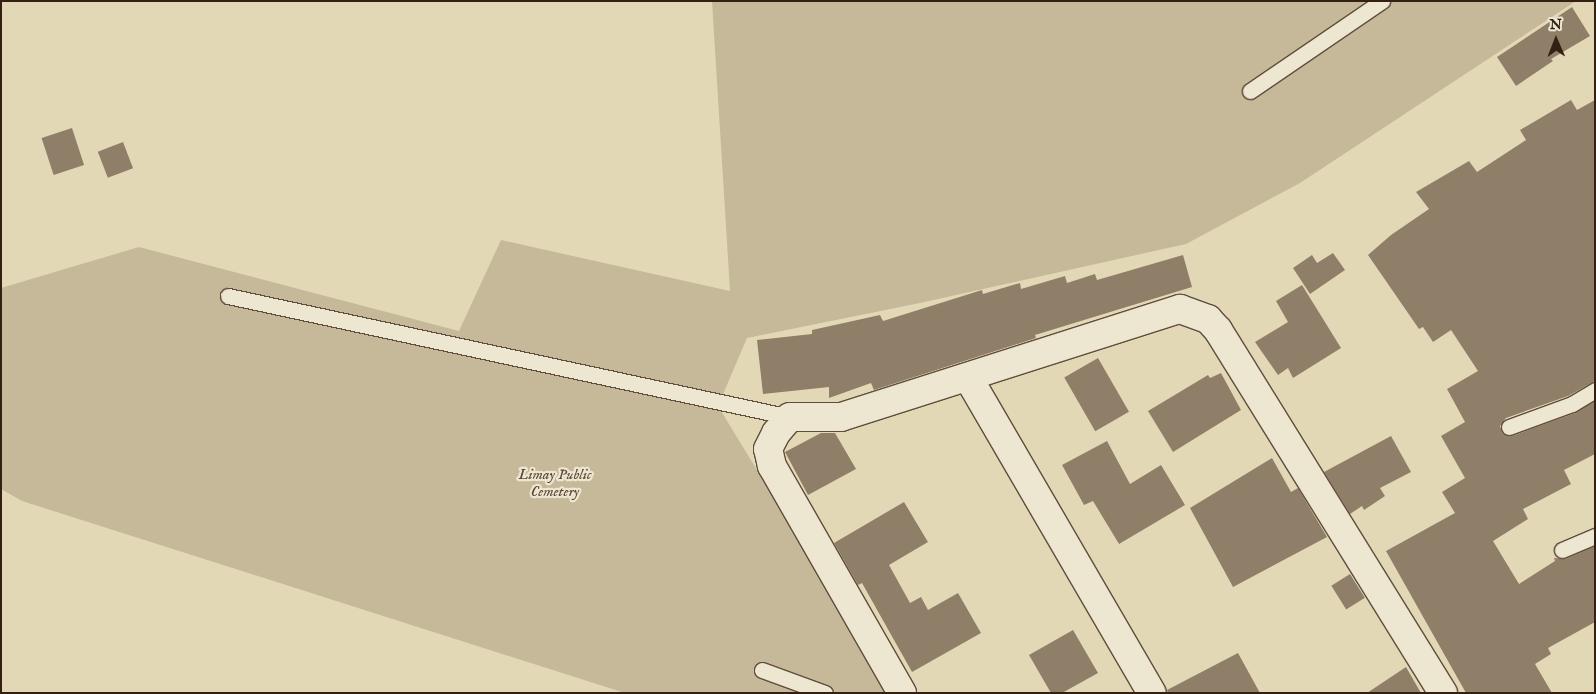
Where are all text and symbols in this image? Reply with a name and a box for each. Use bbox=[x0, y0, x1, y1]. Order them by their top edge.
north arrow bbox=[1531, 15, 1581, 65]
text: N bbox=[1550, 16, 1562, 34]
park label: Limay Public Cemetery bbox=[518, 465, 592, 500]

